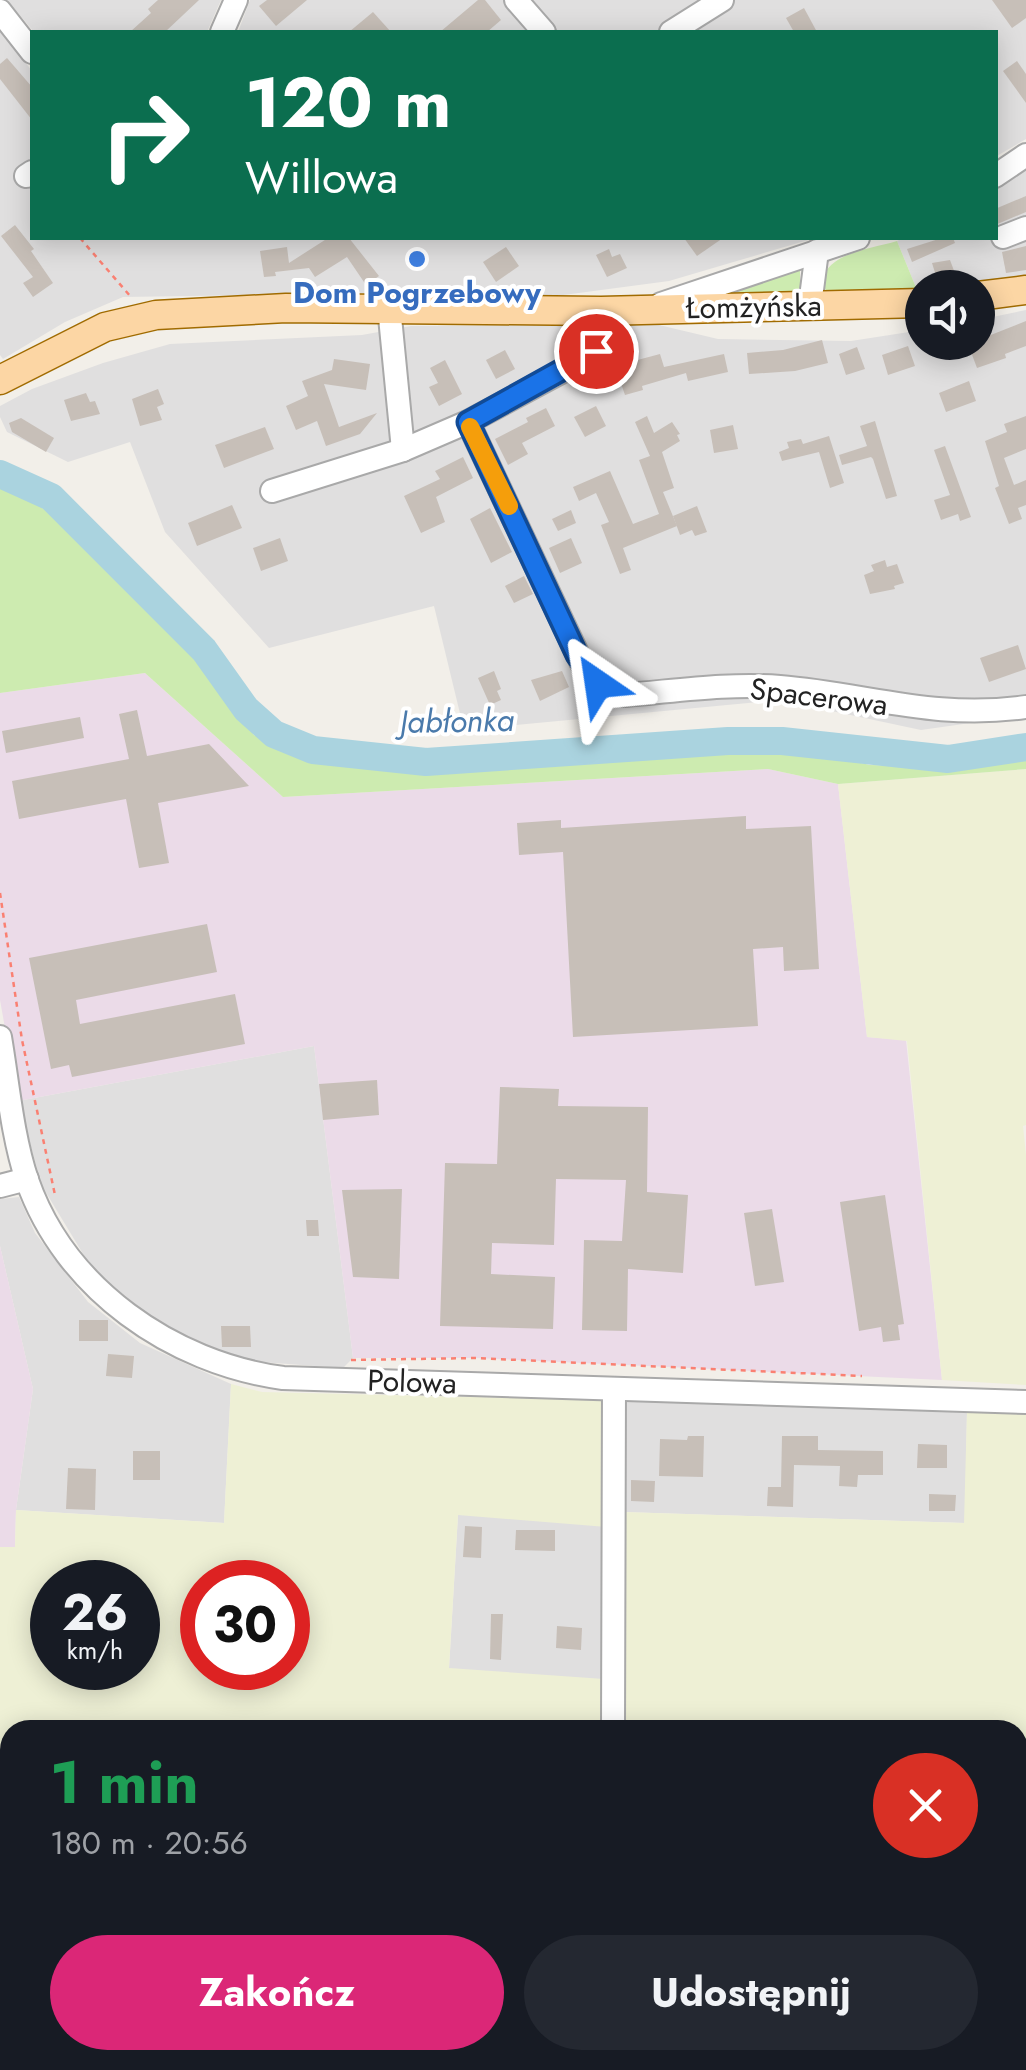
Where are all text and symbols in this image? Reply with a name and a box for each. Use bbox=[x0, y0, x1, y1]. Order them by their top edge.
text: 120 m bbox=[245, 52, 451, 153]
icon: right bbox=[80, 70, 210, 200]
text: Willowa bbox=[245, 145, 398, 210]
marker: Dom Pogrzebowy bbox=[406, 248, 428, 270]
map controls bbox=[905, 270, 995, 360]
button: sound bbox=[905, 270, 995, 360]
place label: Dom Pogrzebowy bbox=[293, 271, 541, 314]
street label: Łomżyńska bbox=[685, 284, 822, 329]
pin bbox=[554, 309, 639, 394]
icon: arrive bbox=[569, 324, 624, 379]
position arrow bbox=[546, 632, 650, 736]
street label: Spacerowa bbox=[748, 667, 890, 726]
water label: Jabłonka bbox=[393, 697, 515, 745]
street label: Polowa bbox=[366, 1358, 458, 1405]
speed limit sign: 30 bbox=[180, 1560, 310, 1690]
text: 26 bbox=[62, 1576, 128, 1649]
text: km/h bbox=[67, 1632, 123, 1668]
text: 1 min bbox=[50, 1739, 199, 1826]
button: close bbox=[873, 1753, 978, 1858]
text: 180 m · 20:56 bbox=[50, 1820, 248, 1866]
button: Zakończ bbox=[50, 1935, 504, 2050]
button: Udostępnij bbox=[524, 1935, 978, 2050]

